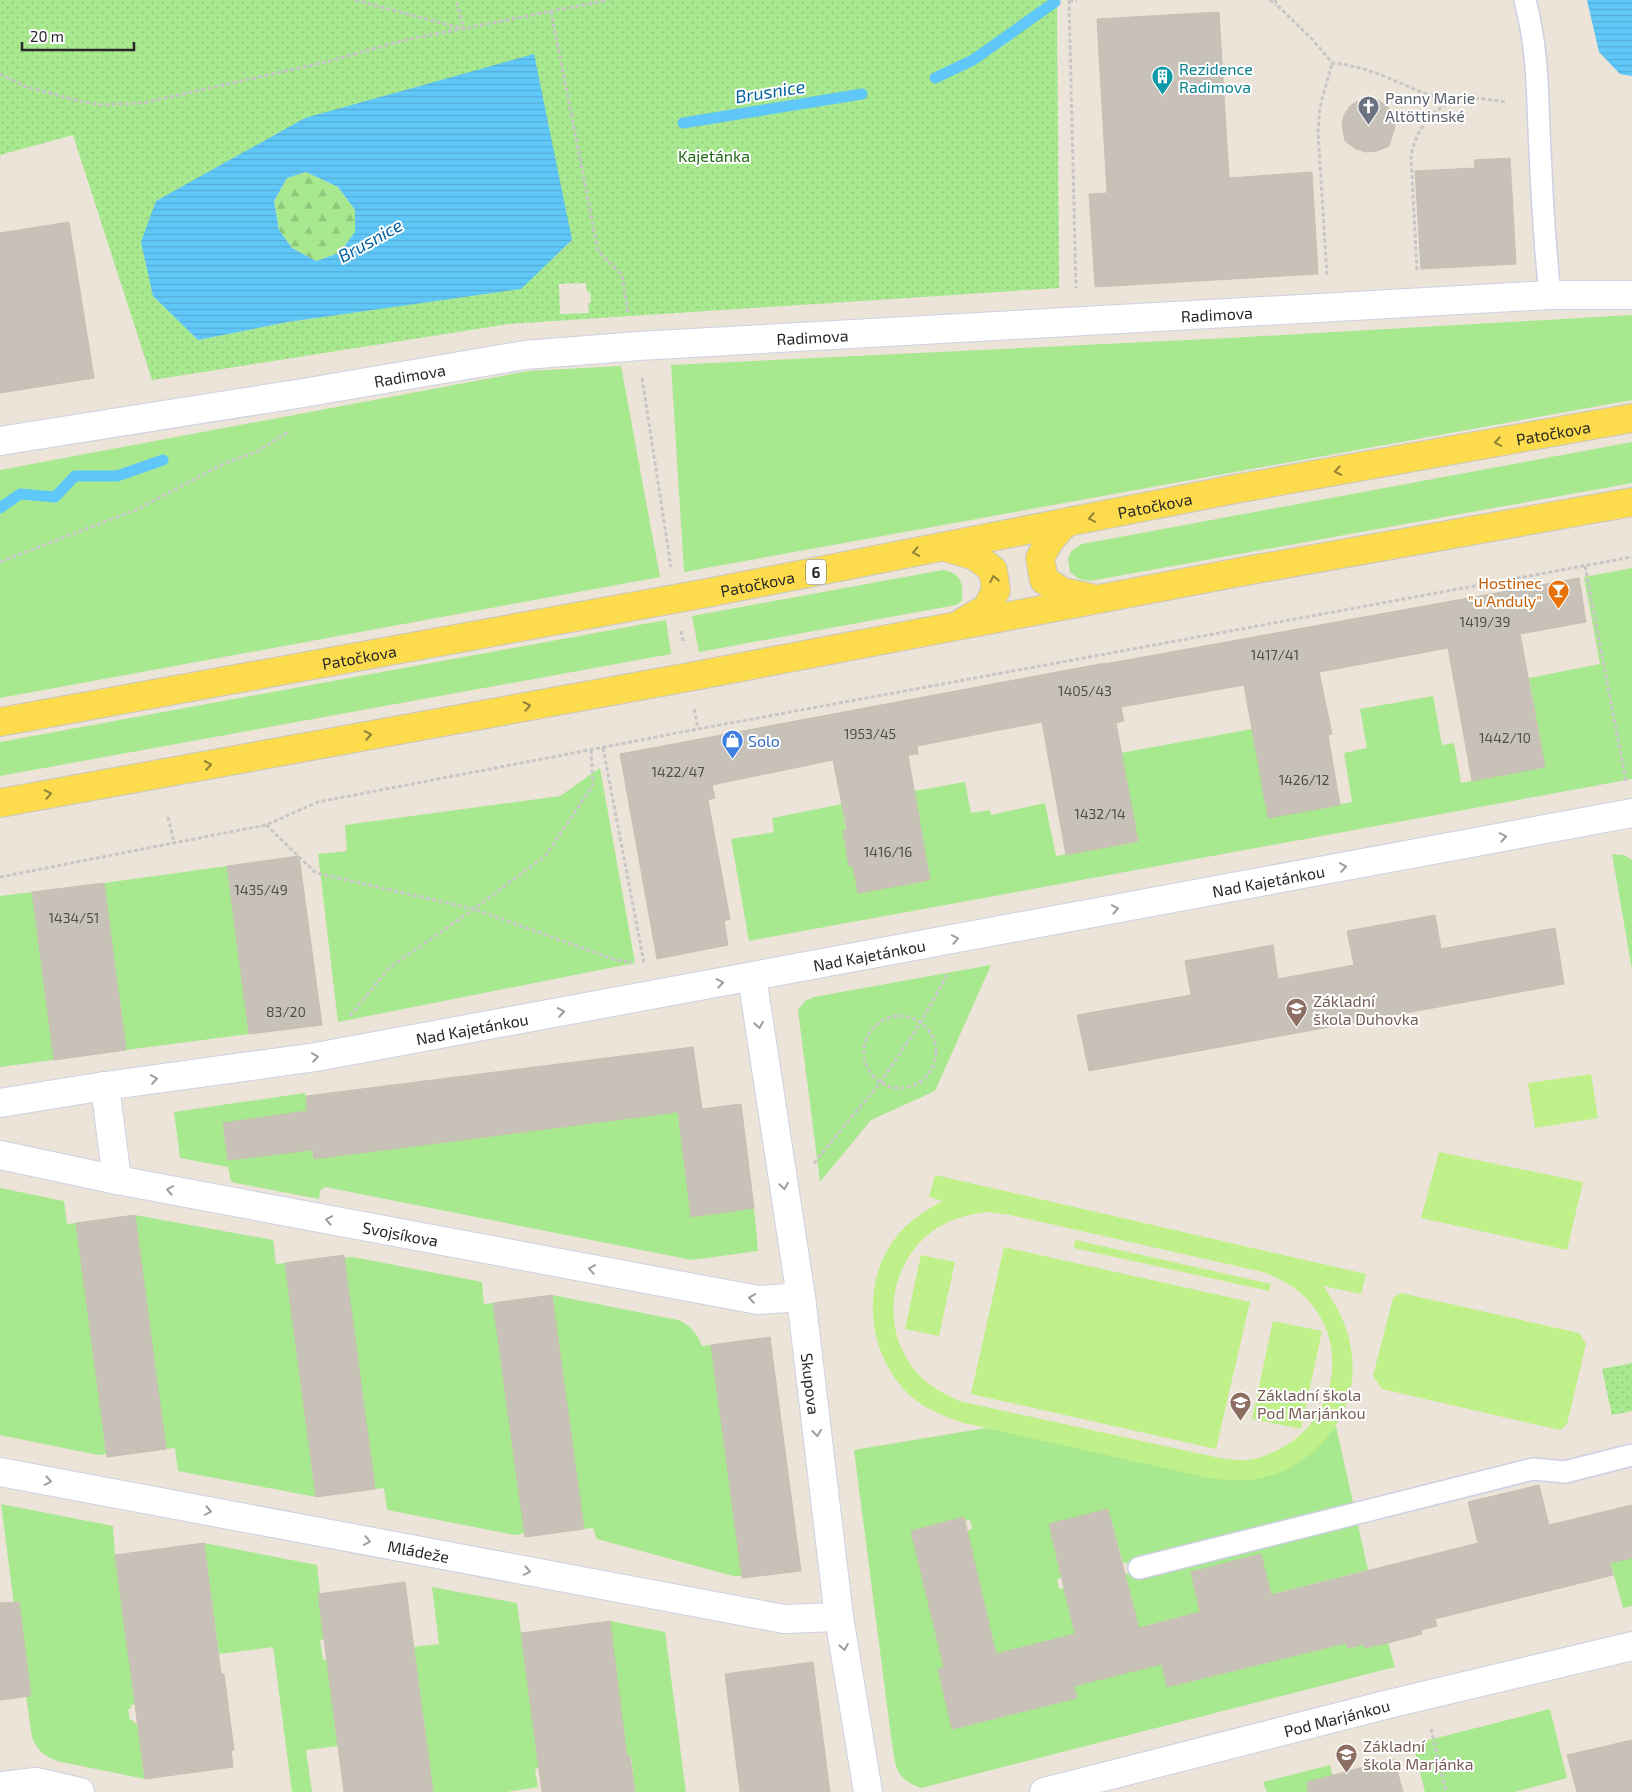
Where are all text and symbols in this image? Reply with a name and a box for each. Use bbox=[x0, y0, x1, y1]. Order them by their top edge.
scale bar bbox=[22, 20, 135, 52]
text: 20 m bbox=[30, 27, 64, 45]
place label: Rezidence Radimova bbox=[1179, 59, 1253, 96]
building icon: Rezidence Radimova bbox=[1151, 65, 1175, 96]
water label: Brusnice bbox=[733, 75, 807, 107]
place label: Panny Marie Altöttinské bbox=[1385, 88, 1475, 125]
church icon: Panny Marie Altöttinské bbox=[1357, 94, 1381, 125]
park label: Kajetánka bbox=[678, 146, 750, 166]
water label: Brusnice bbox=[334, 213, 407, 267]
street label: Radimova bbox=[1180, 302, 1253, 325]
street label: Radimova bbox=[776, 325, 849, 348]
street label: Radimova bbox=[373, 359, 447, 390]
street label: Patočkova bbox=[1514, 416, 1592, 448]
one-way arrow bbox=[1494, 437, 1502, 447]
one-way arrow bbox=[1334, 465, 1342, 476]
street label: Patočkova bbox=[1116, 488, 1194, 521]
one-way arrow bbox=[1088, 512, 1097, 523]
one-way arrow bbox=[911, 547, 920, 557]
road number: 6 bbox=[806, 560, 826, 584]
street label: Patočkova bbox=[719, 566, 796, 600]
place label: Hostinec "u Anduly" bbox=[1468, 573, 1542, 610]
one-way arrow bbox=[990, 574, 1000, 583]
bar icon: Hostinec "u Anduly" bbox=[1546, 579, 1570, 610]
house number: 1419/39 bbox=[1460, 613, 1510, 630]
street label: Patočkova bbox=[320, 640, 398, 673]
house number: 1417/41 bbox=[1251, 646, 1299, 663]
house number: 1405/43 bbox=[1058, 682, 1112, 699]
one-way arrow bbox=[523, 701, 532, 712]
house number: 1953/45 bbox=[844, 725, 896, 742]
shop icon: Solo bbox=[720, 728, 744, 759]
house number: 1442/10 bbox=[1479, 729, 1531, 746]
one-way arrow bbox=[363, 731, 372, 741]
place label: Solo bbox=[748, 731, 780, 750]
one-way arrow bbox=[203, 760, 212, 770]
house number: 1422/47 bbox=[652, 763, 704, 780]
house number: 1426/12 bbox=[1279, 771, 1329, 788]
one-way arrow bbox=[44, 790, 52, 800]
house number: 1432/14 bbox=[1074, 805, 1126, 822]
one-way arrow bbox=[1499, 833, 1507, 843]
house number: 1416/16 bbox=[864, 843, 912, 860]
street label: Nad Kajetánkou bbox=[1211, 861, 1326, 900]
one-way arrow bbox=[1339, 862, 1347, 872]
house number: 1435/49 bbox=[234, 881, 288, 898]
one-way arrow bbox=[1110, 905, 1119, 915]
house number: 1434/51 bbox=[49, 909, 99, 926]
one-way arrow bbox=[950, 934, 959, 945]
street label: Nad Kajetánkou bbox=[811, 935, 927, 974]
one-way arrow bbox=[716, 978, 725, 988]
place label: Základní škola Duhovka bbox=[1313, 991, 1419, 1028]
school or university icon: Základní škola Duhovka bbox=[1285, 997, 1309, 1028]
house number: 83/20 bbox=[266, 1003, 306, 1020]
one-way arrow bbox=[556, 1007, 565, 1017]
street label: Nad Kajetánkou bbox=[414, 1008, 530, 1048]
one-way arrow bbox=[754, 1021, 764, 1029]
one-way arrow bbox=[310, 1052, 319, 1062]
one-way arrow bbox=[150, 1074, 158, 1085]
one-way arrow bbox=[778, 1181, 788, 1190]
one-way arrow bbox=[165, 1185, 174, 1195]
one-way arrow bbox=[325, 1215, 334, 1225]
street label: Svojsíkova bbox=[361, 1217, 440, 1249]
one-way arrow bbox=[588, 1264, 597, 1274]
one-way arrow bbox=[748, 1294, 756, 1304]
street label: Skupova bbox=[798, 1352, 824, 1415]
place label: Základní škola Pod Marjánkou bbox=[1257, 1385, 1366, 1423]
school or university icon: Základní škola Pod Marjánkou bbox=[1229, 1391, 1253, 1422]
one-way arrow bbox=[811, 1430, 822, 1438]
one-way arrow bbox=[44, 1475, 52, 1486]
one-way arrow bbox=[203, 1505, 212, 1516]
one-way arrow bbox=[363, 1535, 372, 1545]
street label: Mládeže bbox=[386, 1535, 451, 1566]
one-way arrow bbox=[523, 1565, 531, 1575]
one-way arrow bbox=[838, 1642, 848, 1651]
street label: Pod Marjánkou bbox=[1282, 1695, 1392, 1740]
place label: Základní škola Marjánka bbox=[1363, 1736, 1473, 1774]
school or university icon: Základní škola Marjánka bbox=[1335, 1742, 1359, 1773]

